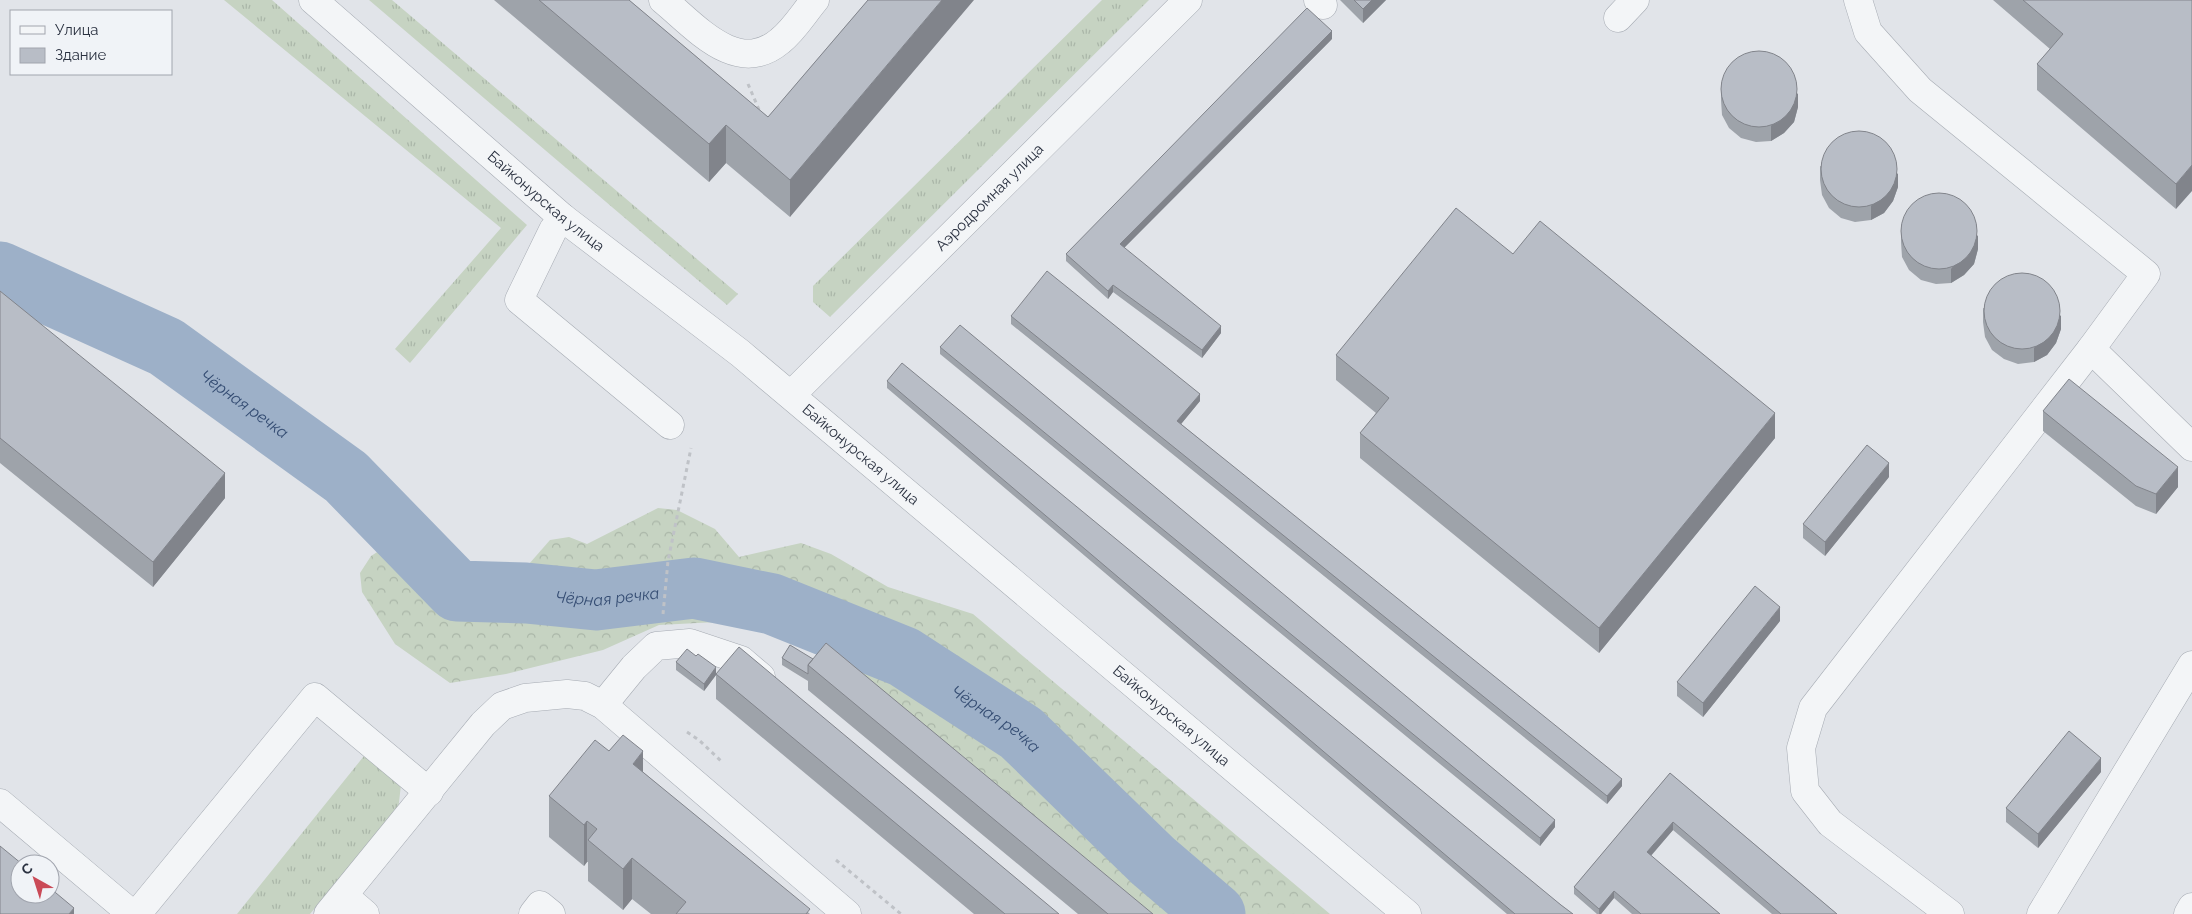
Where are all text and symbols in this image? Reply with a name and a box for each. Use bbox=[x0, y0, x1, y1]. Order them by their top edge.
legend bbox=[10, 10, 172, 75]
text: Улица bbox=[55, 21, 99, 39]
text: Здание bbox=[55, 46, 107, 64]
street label: Аэродромная улица bbox=[932, 140, 1047, 255]
street label: Байконурская улица bbox=[484, 147, 608, 255]
water label: Чёрная речка bbox=[197, 365, 293, 442]
street label: Байконурская улица bbox=[799, 400, 923, 509]
water label: Чёрная речка bbox=[554, 583, 661, 610]
street label: Байконурская улица bbox=[1109, 662, 1233, 770]
water label: Чёрная речка bbox=[948, 681, 1045, 756]
north arrow bbox=[10, 854, 60, 904]
text: С bbox=[18, 859, 36, 878]

